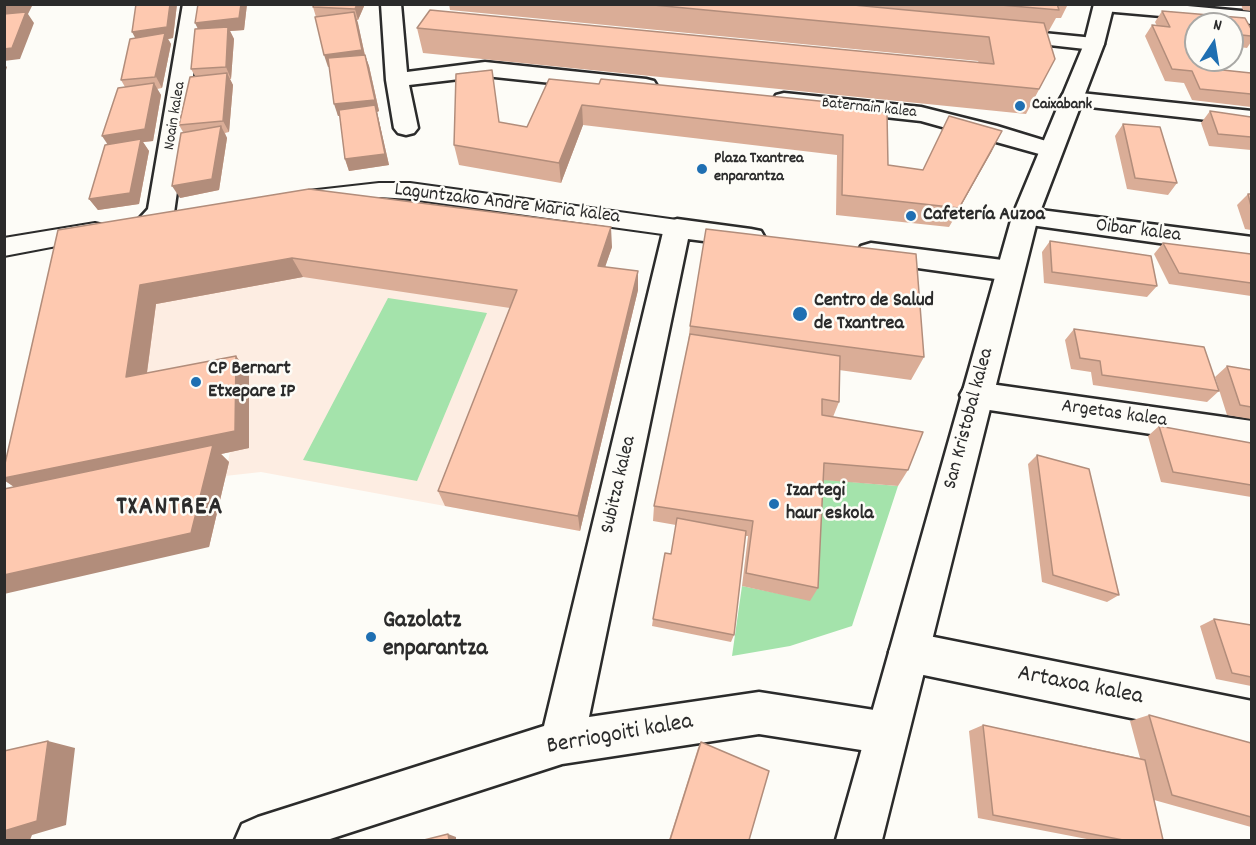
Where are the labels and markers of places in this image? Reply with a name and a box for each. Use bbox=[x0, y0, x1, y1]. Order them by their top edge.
place label: Caixabank bbox=[1032, 96, 1092, 116]
marker: Caixabank bbox=[1013, 99, 1027, 113]
place label: Plaza Txantrea enparantza bbox=[714, 150, 803, 188]
marker: Plaza Txantrea enparantza bbox=[695, 162, 709, 176]
place label: Cafetería Auzoa bbox=[923, 204, 1045, 228]
marker: Cafetería Auzoa bbox=[904, 209, 918, 223]
place label: Centro de Salud de Txantrea bbox=[814, 290, 934, 337]
marker: Centro de Salud de Txantrea bbox=[791, 305, 809, 323]
place label: CP Bernart Etxepare IP bbox=[208, 358, 295, 405]
marker: CP Bernart Etxepare IP bbox=[189, 375, 203, 389]
place label: Izartegi haur eskola bbox=[786, 480, 874, 527]
marker: Izartegi haur eskola bbox=[767, 497, 781, 511]
place label: Gazolatz enparantza bbox=[383, 609, 487, 665]
marker: Gazolatz enparantza bbox=[364, 630, 378, 644]

